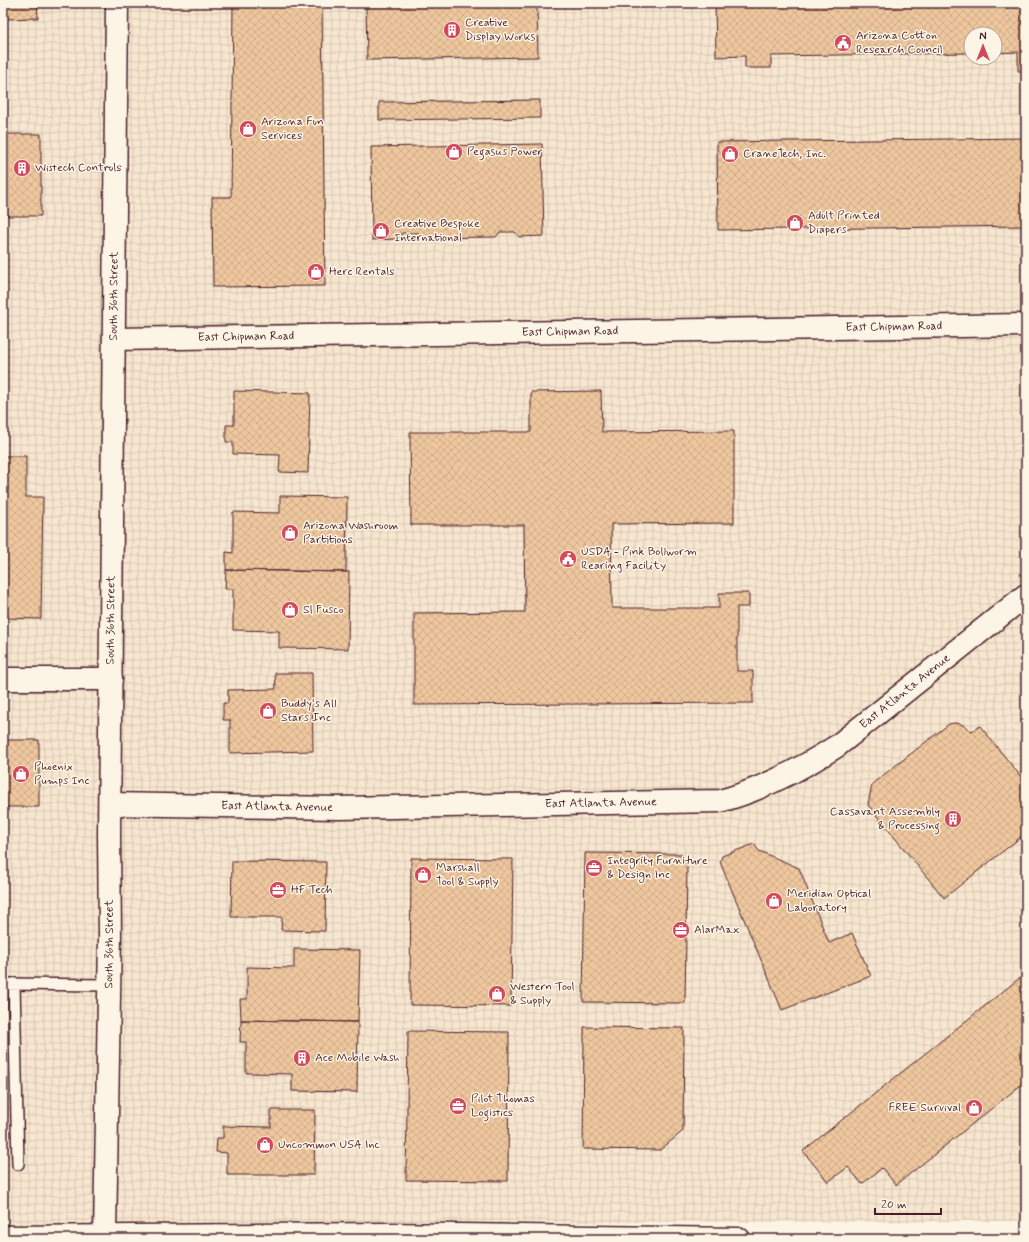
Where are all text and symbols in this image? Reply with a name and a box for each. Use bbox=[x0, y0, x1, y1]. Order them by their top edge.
place label: Creative Display Works bbox=[465, 15, 536, 45]
building icon: Creative Display Works bbox=[442, 20, 462, 40]
north arrow bbox=[963, 26, 1003, 66]
place label: Arizona Cotton Research Council bbox=[856, 28, 943, 58]
text: N bbox=[979, 30, 987, 44]
public building icon: Arizona Cotton Research Council bbox=[833, 33, 853, 53]
place label: Arizona Fun Services bbox=[261, 114, 324, 144]
shop icon: Arizona Fun Services bbox=[238, 119, 258, 139]
shop icon: Pegasus Power bbox=[444, 142, 464, 162]
place label: Pegasus Power bbox=[467, 144, 543, 161]
shop icon: CraneTech, Inc. bbox=[720, 144, 740, 164]
place label: CraneTech, Inc. bbox=[743, 146, 826, 162]
building icon: Wistech Controls bbox=[12, 158, 32, 178]
place label: Wistech Controls bbox=[35, 160, 122, 176]
place label: Adult Printed Diapers bbox=[808, 208, 880, 238]
shop icon: Adult Printed Diapers bbox=[785, 213, 805, 233]
place label: Creative Bespoke International bbox=[394, 216, 480, 246]
shop icon: Creative Bespoke International bbox=[371, 221, 391, 241]
street label: South 36th Street bbox=[106, 251, 123, 341]
shop icon: Herc Rentals bbox=[306, 262, 326, 282]
place label: Herc Rentals bbox=[329, 264, 395, 280]
street label: East Chipman Road bbox=[845, 318, 942, 336]
street label: East Chipman Road bbox=[521, 323, 618, 341]
street label: East Chipman Road bbox=[198, 328, 294, 346]
place label: Arizona Washroom Partitions bbox=[303, 518, 398, 548]
shop icon: Arizona Washroom Partitions bbox=[280, 523, 300, 543]
place label: USDA - Pink Bollworm Rearing Facility bbox=[581, 544, 697, 574]
public building icon: USDA - Pink Bollworm Rearing Facility bbox=[558, 549, 578, 569]
street label: South 36th Street bbox=[103, 575, 119, 665]
shop icon: Sl Fusco bbox=[280, 600, 300, 620]
place label: Sl Fusco bbox=[303, 602, 344, 618]
street label: East Atlanta Avenue bbox=[856, 650, 954, 733]
place label: Buddy's All Stars Inc bbox=[281, 696, 336, 726]
shop icon: Buddy's All Stars Inc bbox=[258, 701, 278, 721]
place label: Phoenix Pumps Inc bbox=[34, 759, 89, 789]
shop icon: Phoenix Pumps Inc bbox=[11, 764, 31, 784]
street label: East Atlanta Avenue bbox=[545, 794, 657, 812]
street label: East Atlanta Avenue bbox=[221, 798, 333, 816]
place label: Cassavant Assembly & Processing bbox=[830, 804, 940, 835]
building icon: Cassavant Assembly & Processing bbox=[943, 809, 963, 829]
place label: Integrity Furniture & Design Inc bbox=[607, 853, 708, 883]
office icon: Integrity Furniture & Design Inc bbox=[584, 858, 604, 878]
place label: Marshall Tool & Supply bbox=[436, 860, 499, 890]
shop icon: Marshall Tool & Supply bbox=[413, 865, 433, 885]
office icon: HF Tech bbox=[268, 880, 288, 900]
place label: HF Tech bbox=[291, 882, 333, 898]
place label: Meridian Optical Laboratory bbox=[787, 886, 871, 916]
shop icon: Meridian Optical Laboratory bbox=[764, 891, 784, 911]
street label: South 36th Street bbox=[101, 899, 118, 989]
office icon: AlarMax bbox=[671, 920, 691, 940]
place label: AlarMax bbox=[694, 922, 740, 938]
place label: Western Tool & Supply bbox=[510, 979, 575, 1009]
shop icon: Western Tool & Supply bbox=[487, 984, 507, 1004]
building icon: Ace Mobile Wash bbox=[292, 1048, 312, 1068]
place label: Ace Mobile Wash bbox=[315, 1050, 399, 1066]
place label: Pilot Thomas Logistics bbox=[471, 1091, 535, 1122]
office icon: Pilot Thomas Logistics bbox=[448, 1096, 468, 1116]
shop icon: FREE Survival bbox=[964, 1098, 984, 1118]
place label: FREE Survival bbox=[888, 1100, 961, 1116]
shop icon: Uncommon USA Inc bbox=[255, 1135, 275, 1155]
place label: Uncommon USA Inc bbox=[278, 1137, 380, 1153]
scale bar bbox=[875, 1190, 941, 1216]
text: 20 m bbox=[881, 1197, 907, 1213]

